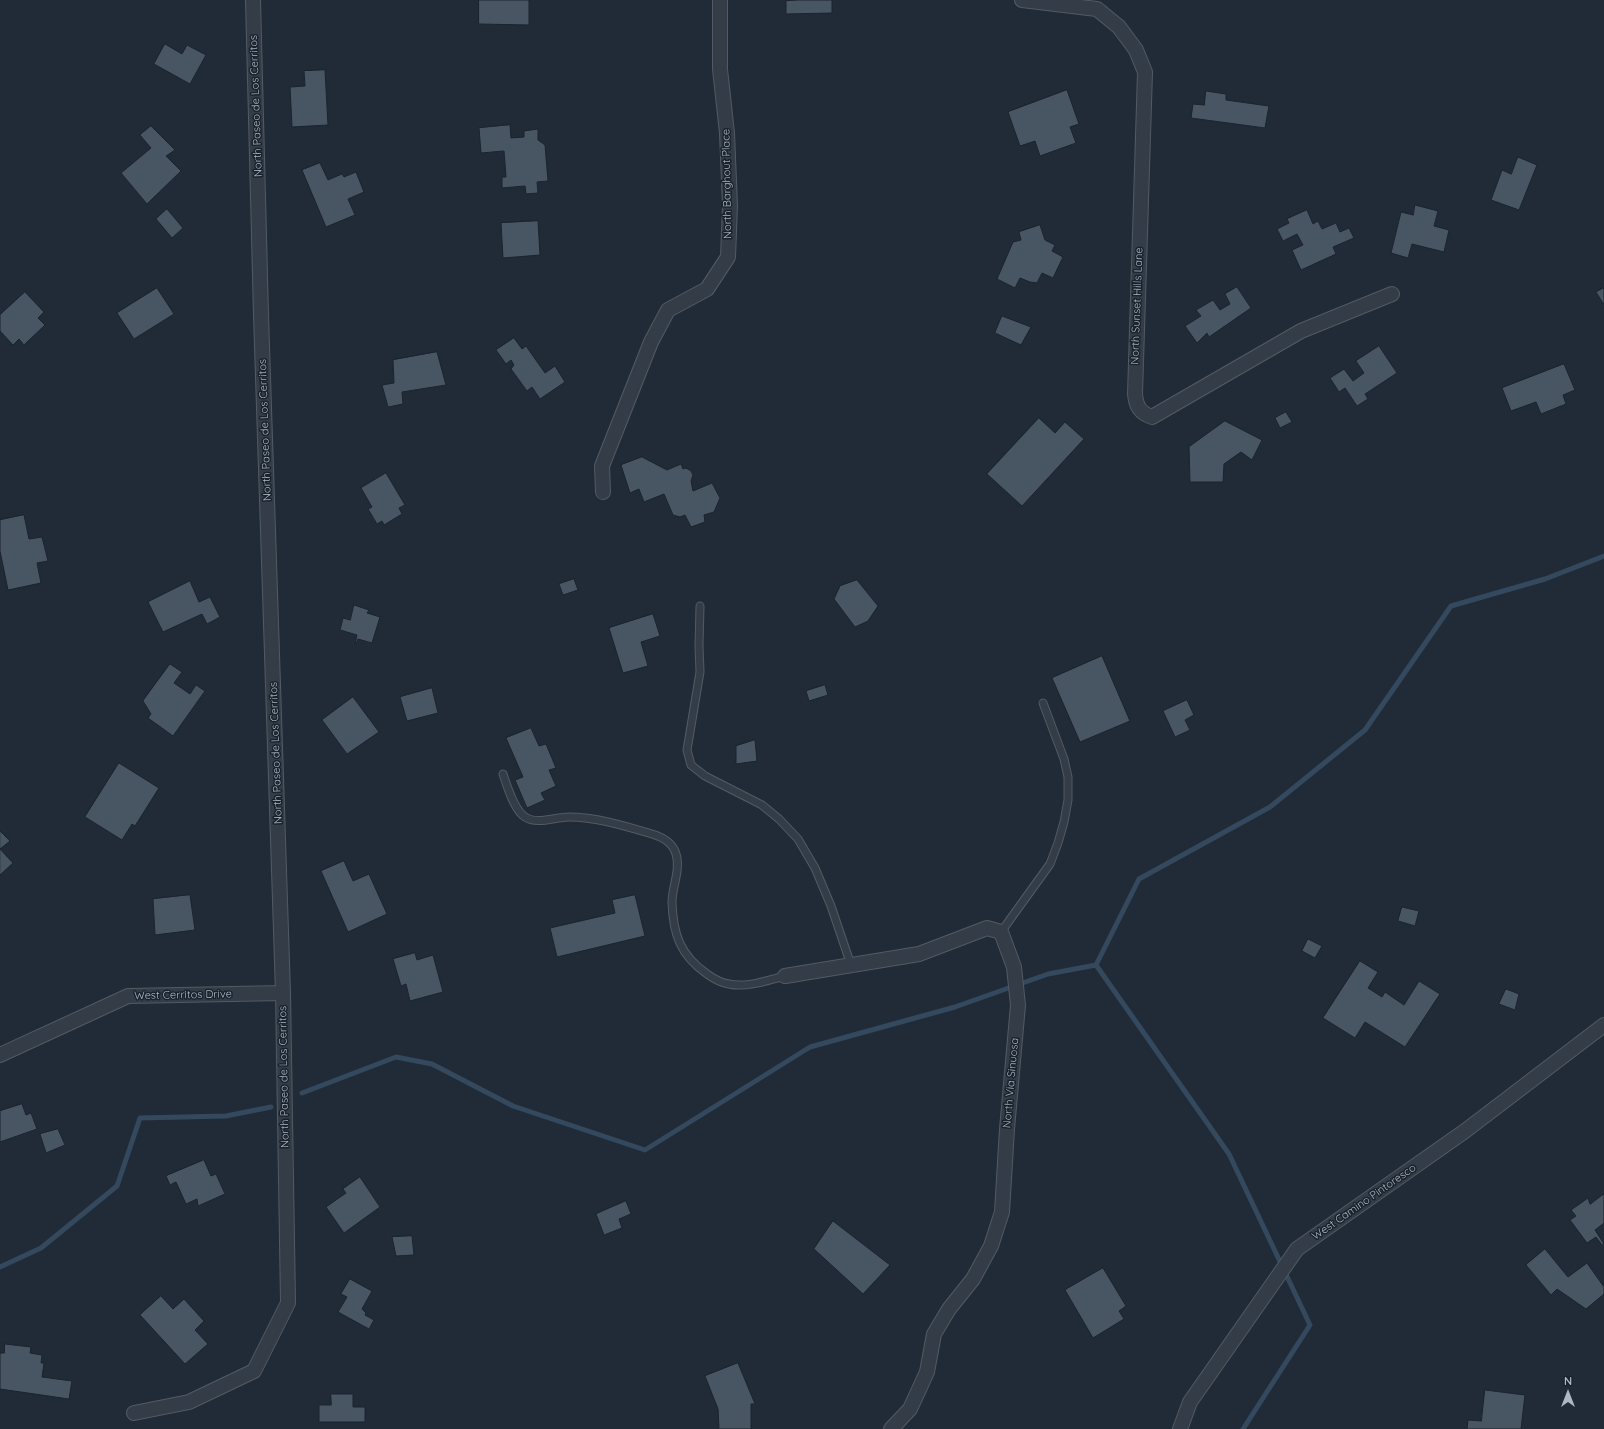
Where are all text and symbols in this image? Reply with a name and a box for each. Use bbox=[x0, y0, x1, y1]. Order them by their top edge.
street label: North Paseo de Los Cerritos bbox=[247, 35, 265, 177]
street label: North Barghout Place bbox=[719, 129, 735, 239]
street label: North Sunset Hills Lane bbox=[1128, 247, 1146, 365]
street label: North Paseo de Los Cerritos bbox=[256, 359, 274, 501]
street label: North Paseo de Los Cerritos bbox=[267, 682, 285, 824]
street label: West Cerritos Drive bbox=[134, 988, 232, 1002]
street label: North Paseo de Los Cerritos bbox=[276, 1006, 292, 1148]
street label: North Via Sinuosa bbox=[1000, 1037, 1022, 1129]
street label: West Camino Pintoresco bbox=[1309, 1161, 1419, 1243]
north arrow bbox=[1548, 1373, 1588, 1413]
text: N bbox=[1564, 1374, 1572, 1388]

